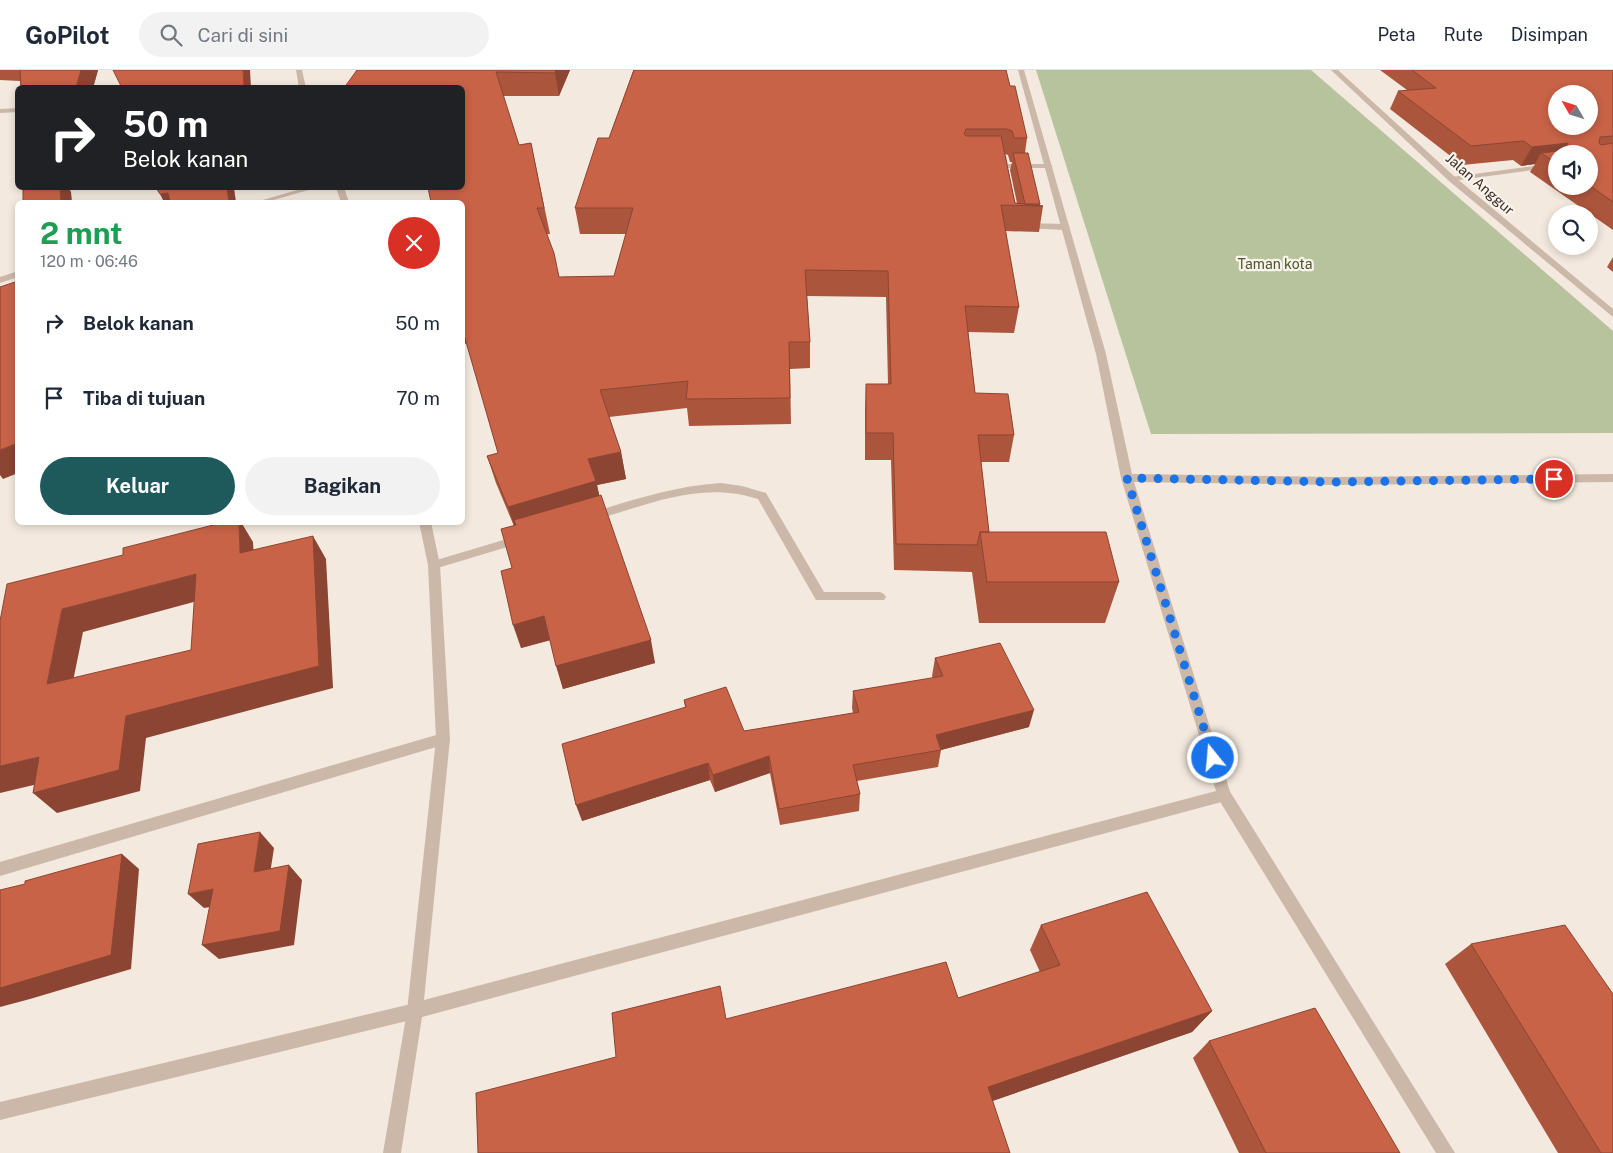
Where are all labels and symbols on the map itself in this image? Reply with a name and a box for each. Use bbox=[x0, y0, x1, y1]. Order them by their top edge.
north arrow bbox=[1548, 85, 1598, 135]
street label: Jalan Anggur bbox=[1443, 150, 1517, 218]
park label: Taman kota bbox=[1238, 256, 1312, 272]
pin bbox=[1533, 458, 1575, 500]
position arrow bbox=[1186, 731, 1238, 783]

